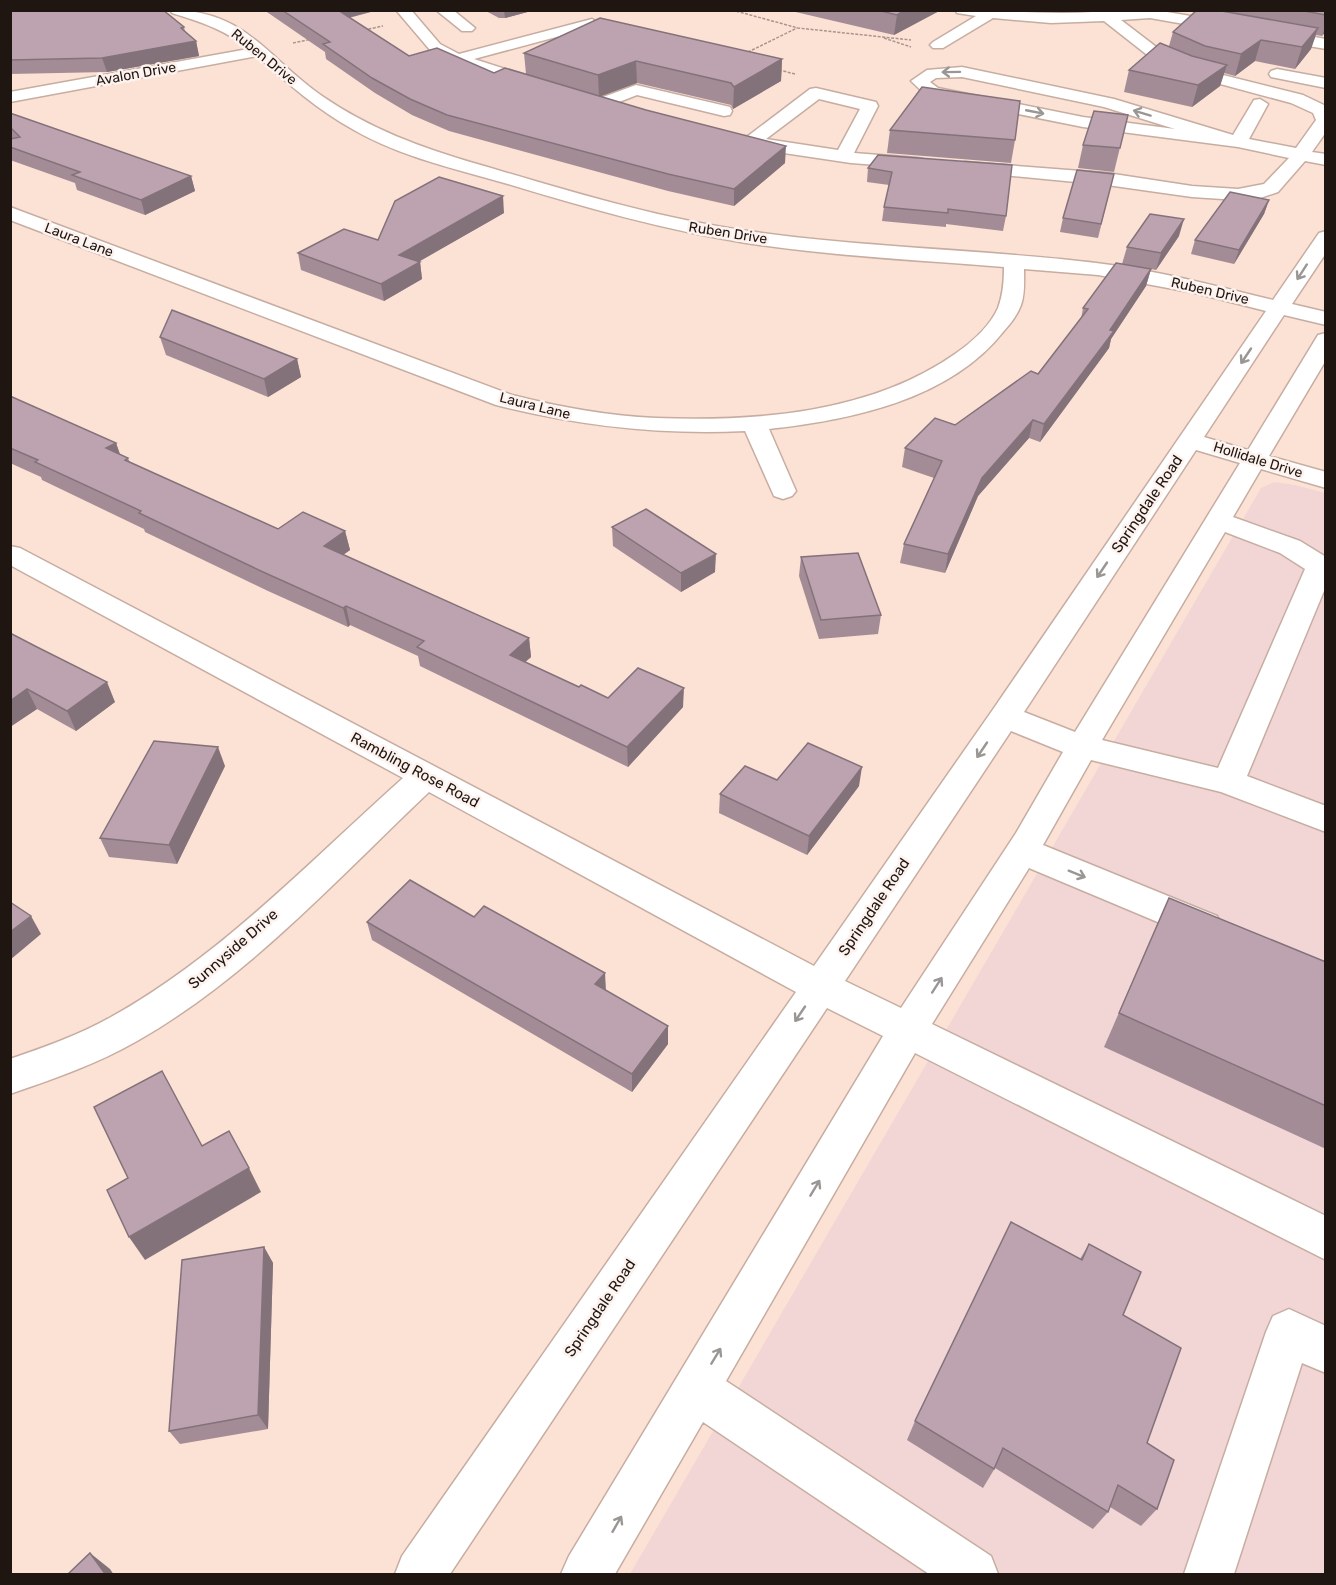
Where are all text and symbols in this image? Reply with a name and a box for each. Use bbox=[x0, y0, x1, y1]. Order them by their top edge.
street label: Ruben Drive bbox=[228, 25, 300, 89]
street label: Avalon Drive bbox=[95, 59, 178, 89]
one-way arrow bbox=[942, 67, 962, 78]
one-way arrow bbox=[1025, 107, 1044, 118]
one-way arrow bbox=[1133, 107, 1152, 118]
street label: Ruben Drive bbox=[687, 218, 769, 248]
street label: Laura Lane bbox=[42, 219, 116, 261]
one-way arrow bbox=[1296, 263, 1308, 280]
street label: Ruben Drive bbox=[1169, 274, 1251, 308]
one-way arrow bbox=[1240, 347, 1252, 364]
street label: Laura Lane bbox=[498, 389, 572, 423]
street label: Hollidale Drive bbox=[1211, 438, 1305, 482]
street label: Springdale Road bbox=[1108, 452, 1186, 556]
one-way arrow bbox=[1096, 561, 1108, 578]
street label: Rambling Rose Road bbox=[348, 728, 482, 812]
one-way arrow bbox=[976, 741, 988, 757]
street label: Springdale Road bbox=[835, 855, 913, 959]
one-way arrow bbox=[1067, 869, 1085, 880]
street label: Sunnyside Drive bbox=[185, 905, 281, 993]
one-way arrow bbox=[931, 977, 943, 994]
one-way arrow bbox=[794, 1006, 806, 1022]
one-way arrow bbox=[809, 1180, 821, 1197]
street label: Springdale Road bbox=[561, 1256, 639, 1360]
one-way arrow bbox=[710, 1348, 722, 1365]
one-way arrow bbox=[611, 1516, 623, 1533]

